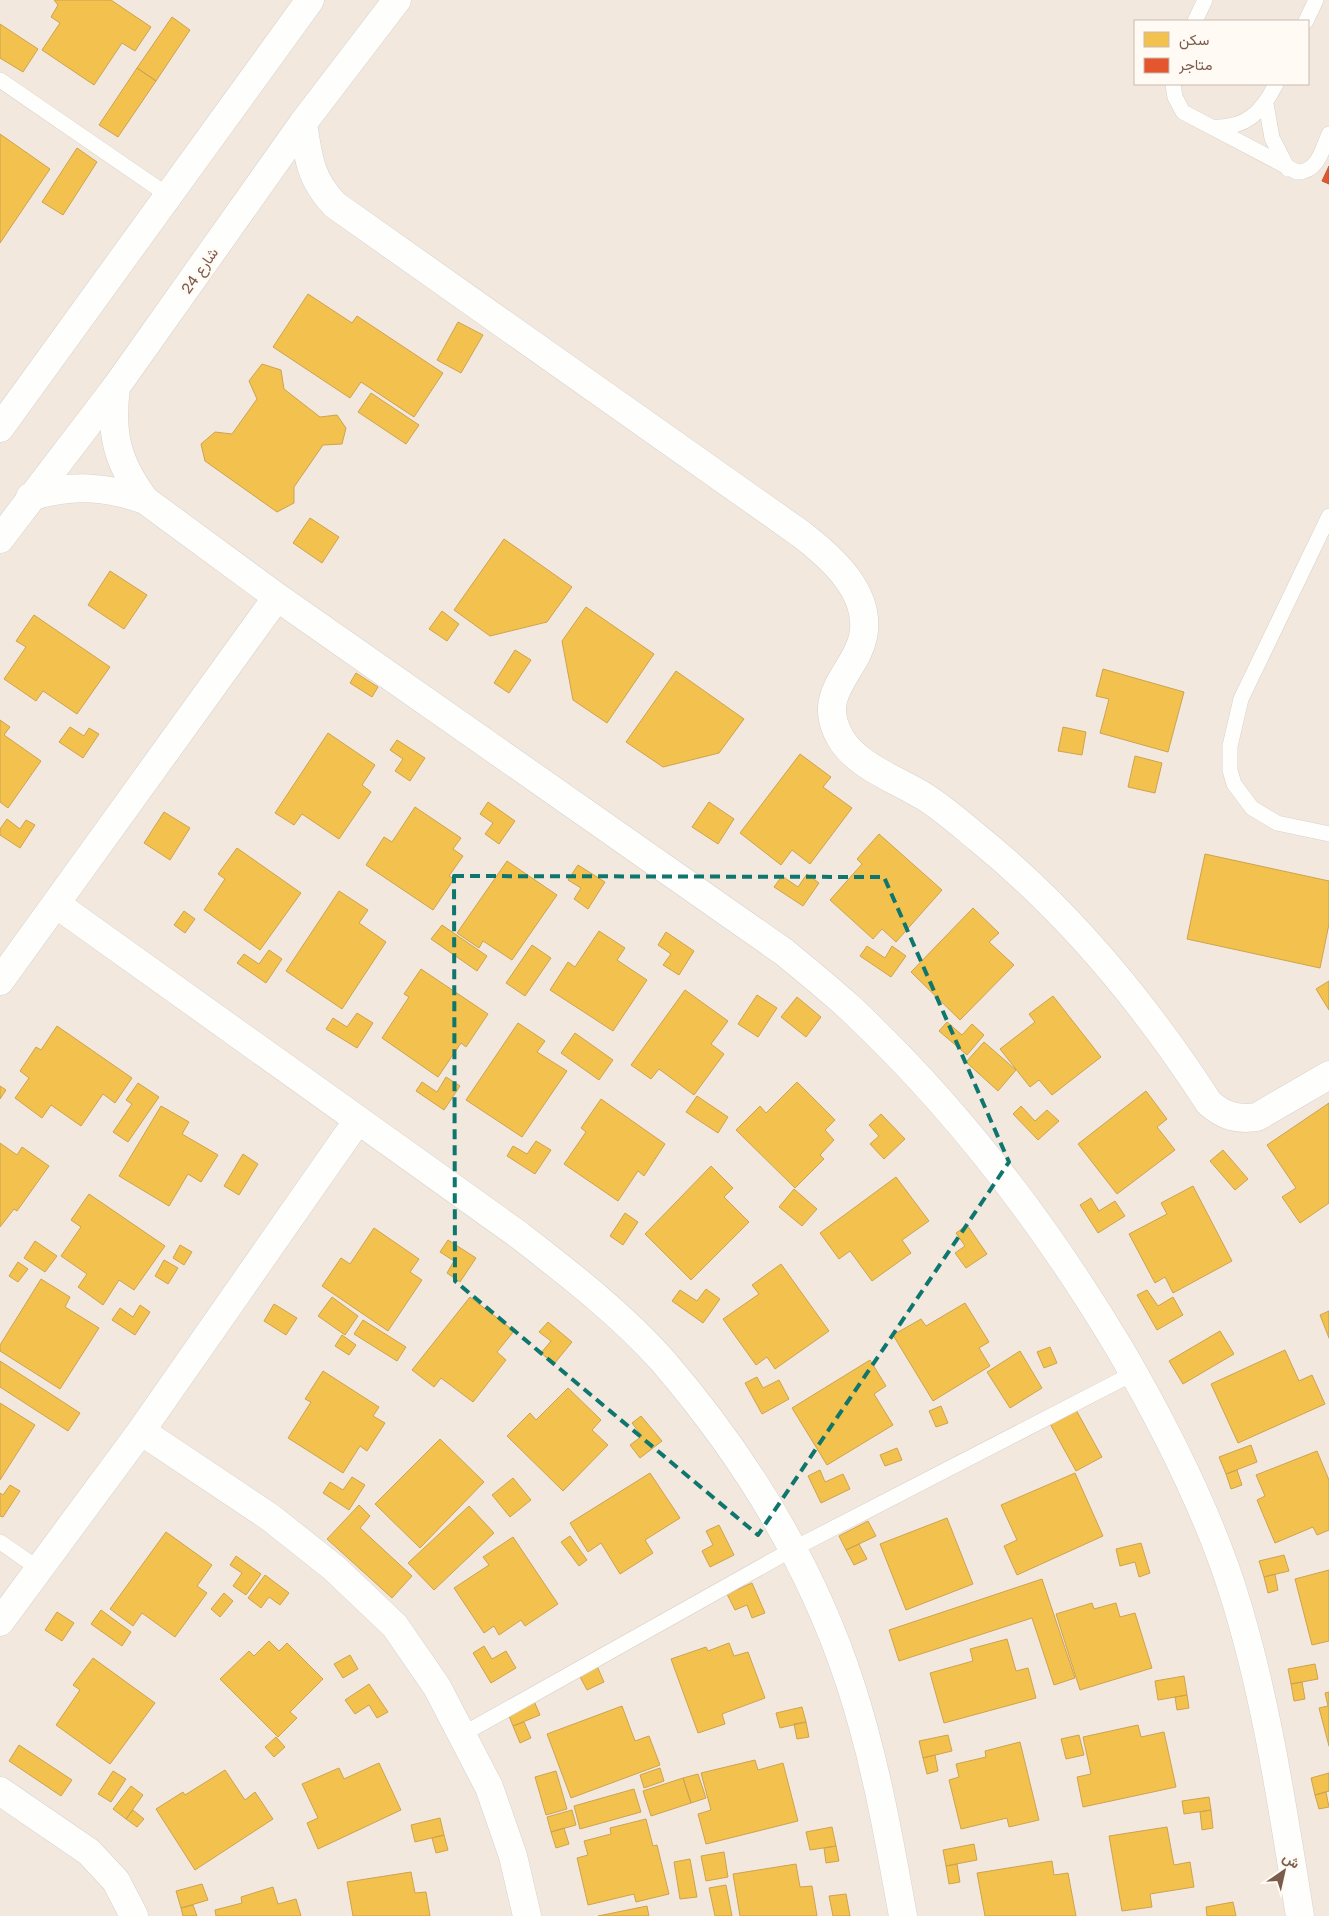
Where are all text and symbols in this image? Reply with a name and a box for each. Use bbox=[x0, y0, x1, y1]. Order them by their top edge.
legend bbox=[1134, 20, 1309, 85]
text: سكن bbox=[1179, 30, 1209, 50]
text: متاجر bbox=[1178, 55, 1213, 74]
street label: شارع 24 bbox=[177, 243, 224, 298]
north arrow bbox=[1259, 1846, 1309, 1896]
text: ش bbox=[1279, 1848, 1303, 1872]

